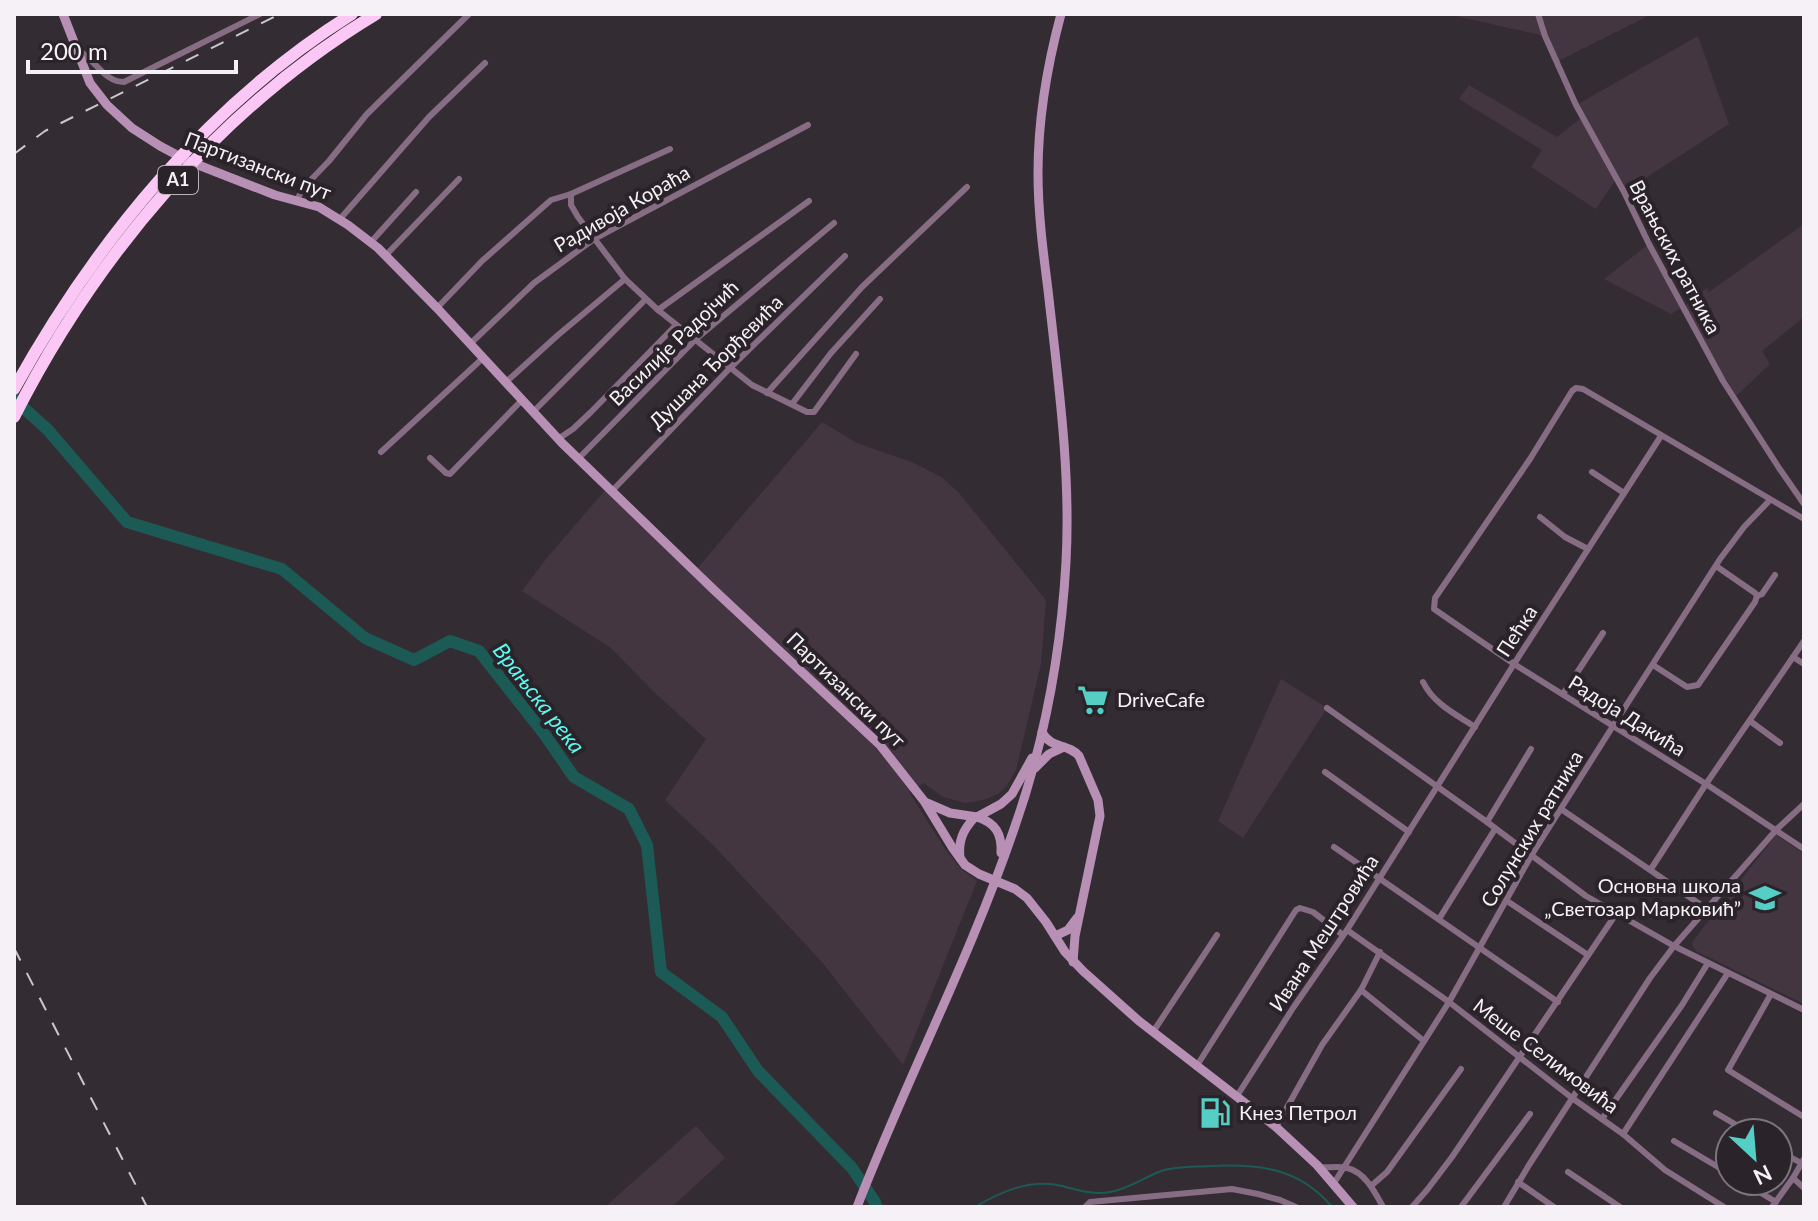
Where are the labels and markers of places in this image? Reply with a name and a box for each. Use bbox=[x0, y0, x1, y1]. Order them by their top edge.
supermarket icon: DriveCafe bbox=[1076, 683, 1110, 717]
place label: DriveCafe bbox=[1117, 687, 1205, 711]
place label: Основна школа „Светозар Марковић” bbox=[1544, 873, 1741, 920]
school or university icon: Основна школа „Светозар Марковић” bbox=[1748, 881, 1782, 915]
fuel station icon: Кнез Петрол bbox=[1198, 1096, 1232, 1130]
place label: Кнез Петрол bbox=[1239, 1100, 1357, 1124]

